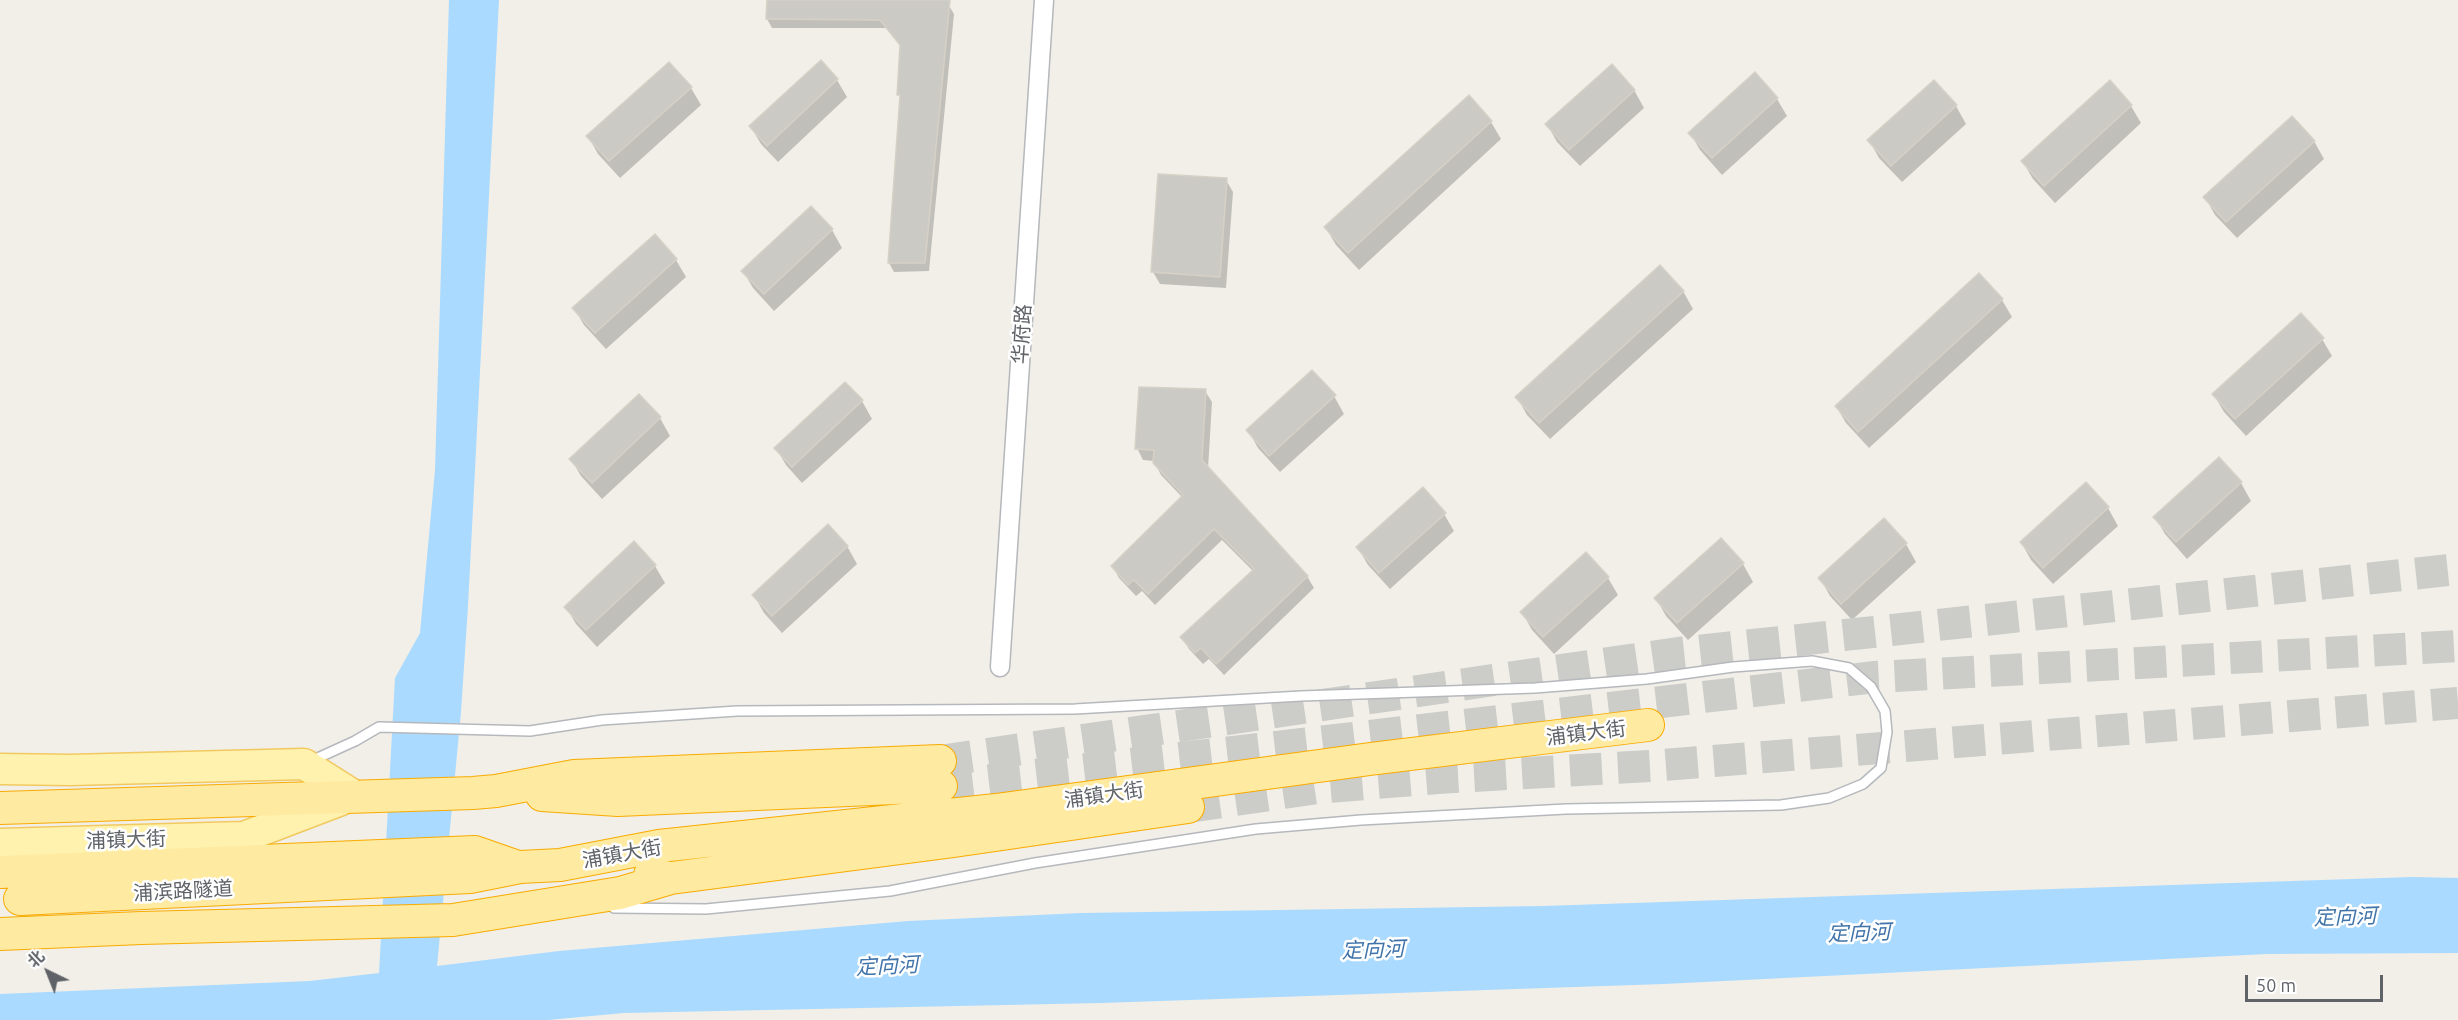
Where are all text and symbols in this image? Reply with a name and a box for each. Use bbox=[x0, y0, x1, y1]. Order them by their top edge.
street label: 华府路 bbox=[1008, 303, 1036, 365]
street label: 浦镇大街 bbox=[1545, 716, 1627, 750]
street label: 浦镇大街 bbox=[1063, 778, 1145, 812]
street label: 浦镇大街 bbox=[86, 827, 166, 853]
street label: 浦镇大街 bbox=[581, 835, 663, 873]
street label: 浦滨路隧道 bbox=[132, 876, 234, 906]
water label: 定向河 bbox=[2313, 903, 2377, 931]
water label: 定向河 bbox=[1827, 919, 1891, 947]
water label: 定向河 bbox=[1341, 936, 1405, 964]
north arrow bbox=[18, 942, 78, 1002]
text: 北 bbox=[24, 947, 48, 971]
water label: 定向河 bbox=[855, 952, 919, 980]
scale bar bbox=[2248, 963, 2386, 1001]
text: 50 m bbox=[2256, 975, 2296, 995]

